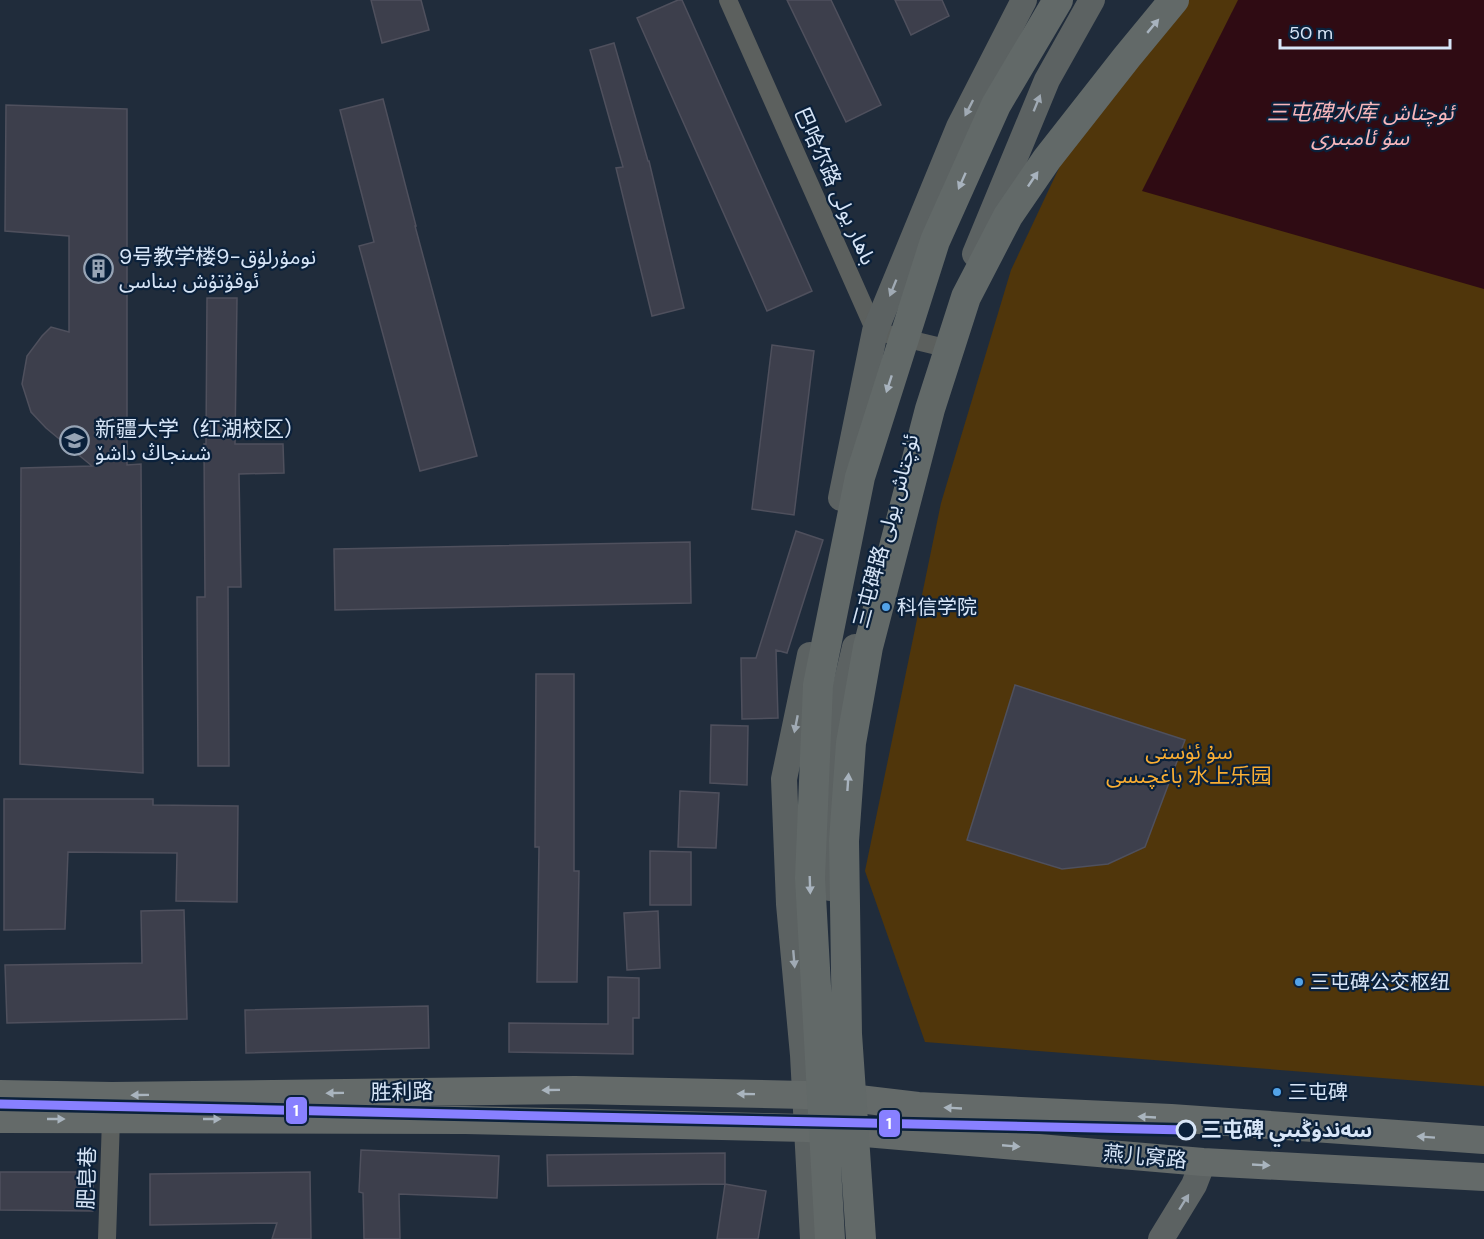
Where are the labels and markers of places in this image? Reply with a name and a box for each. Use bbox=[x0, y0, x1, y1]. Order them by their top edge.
place label: 9号教学楼9-نومۇرلۇق ئوقۇتۇش بىناسى bbox=[119, 243, 316, 295]
building icon: 9号教学楼9-نومۇرلۇق ئوقۇتۇش بىناسى bbox=[82, 253, 114, 285]
place label: 新疆大学（红湖校区） شىنجاڭ داشۆ bbox=[95, 415, 305, 467]
school or university icon: 新疆大学（红湖校区） شىنجاڭ داشۆ bbox=[58, 425, 90, 457]
place label: 科信学院 bbox=[897, 594, 977, 620]
marker: 科信学院 bbox=[880, 601, 892, 613]
place label: 三屯碑公交枢纽 bbox=[1310, 969, 1450, 995]
marker: 三屯碑公交枢纽 bbox=[1293, 976, 1305, 988]
place label: 三屯碑 bbox=[1288, 1079, 1348, 1105]
marker: 三屯碑 bbox=[1271, 1086, 1283, 1098]
place label: 三屯碑 سەندۈڭبىي bbox=[1201, 1116, 1372, 1147]
marker: 三屯碑 سەندۈڭبىي bbox=[1176, 1120, 1196, 1140]

